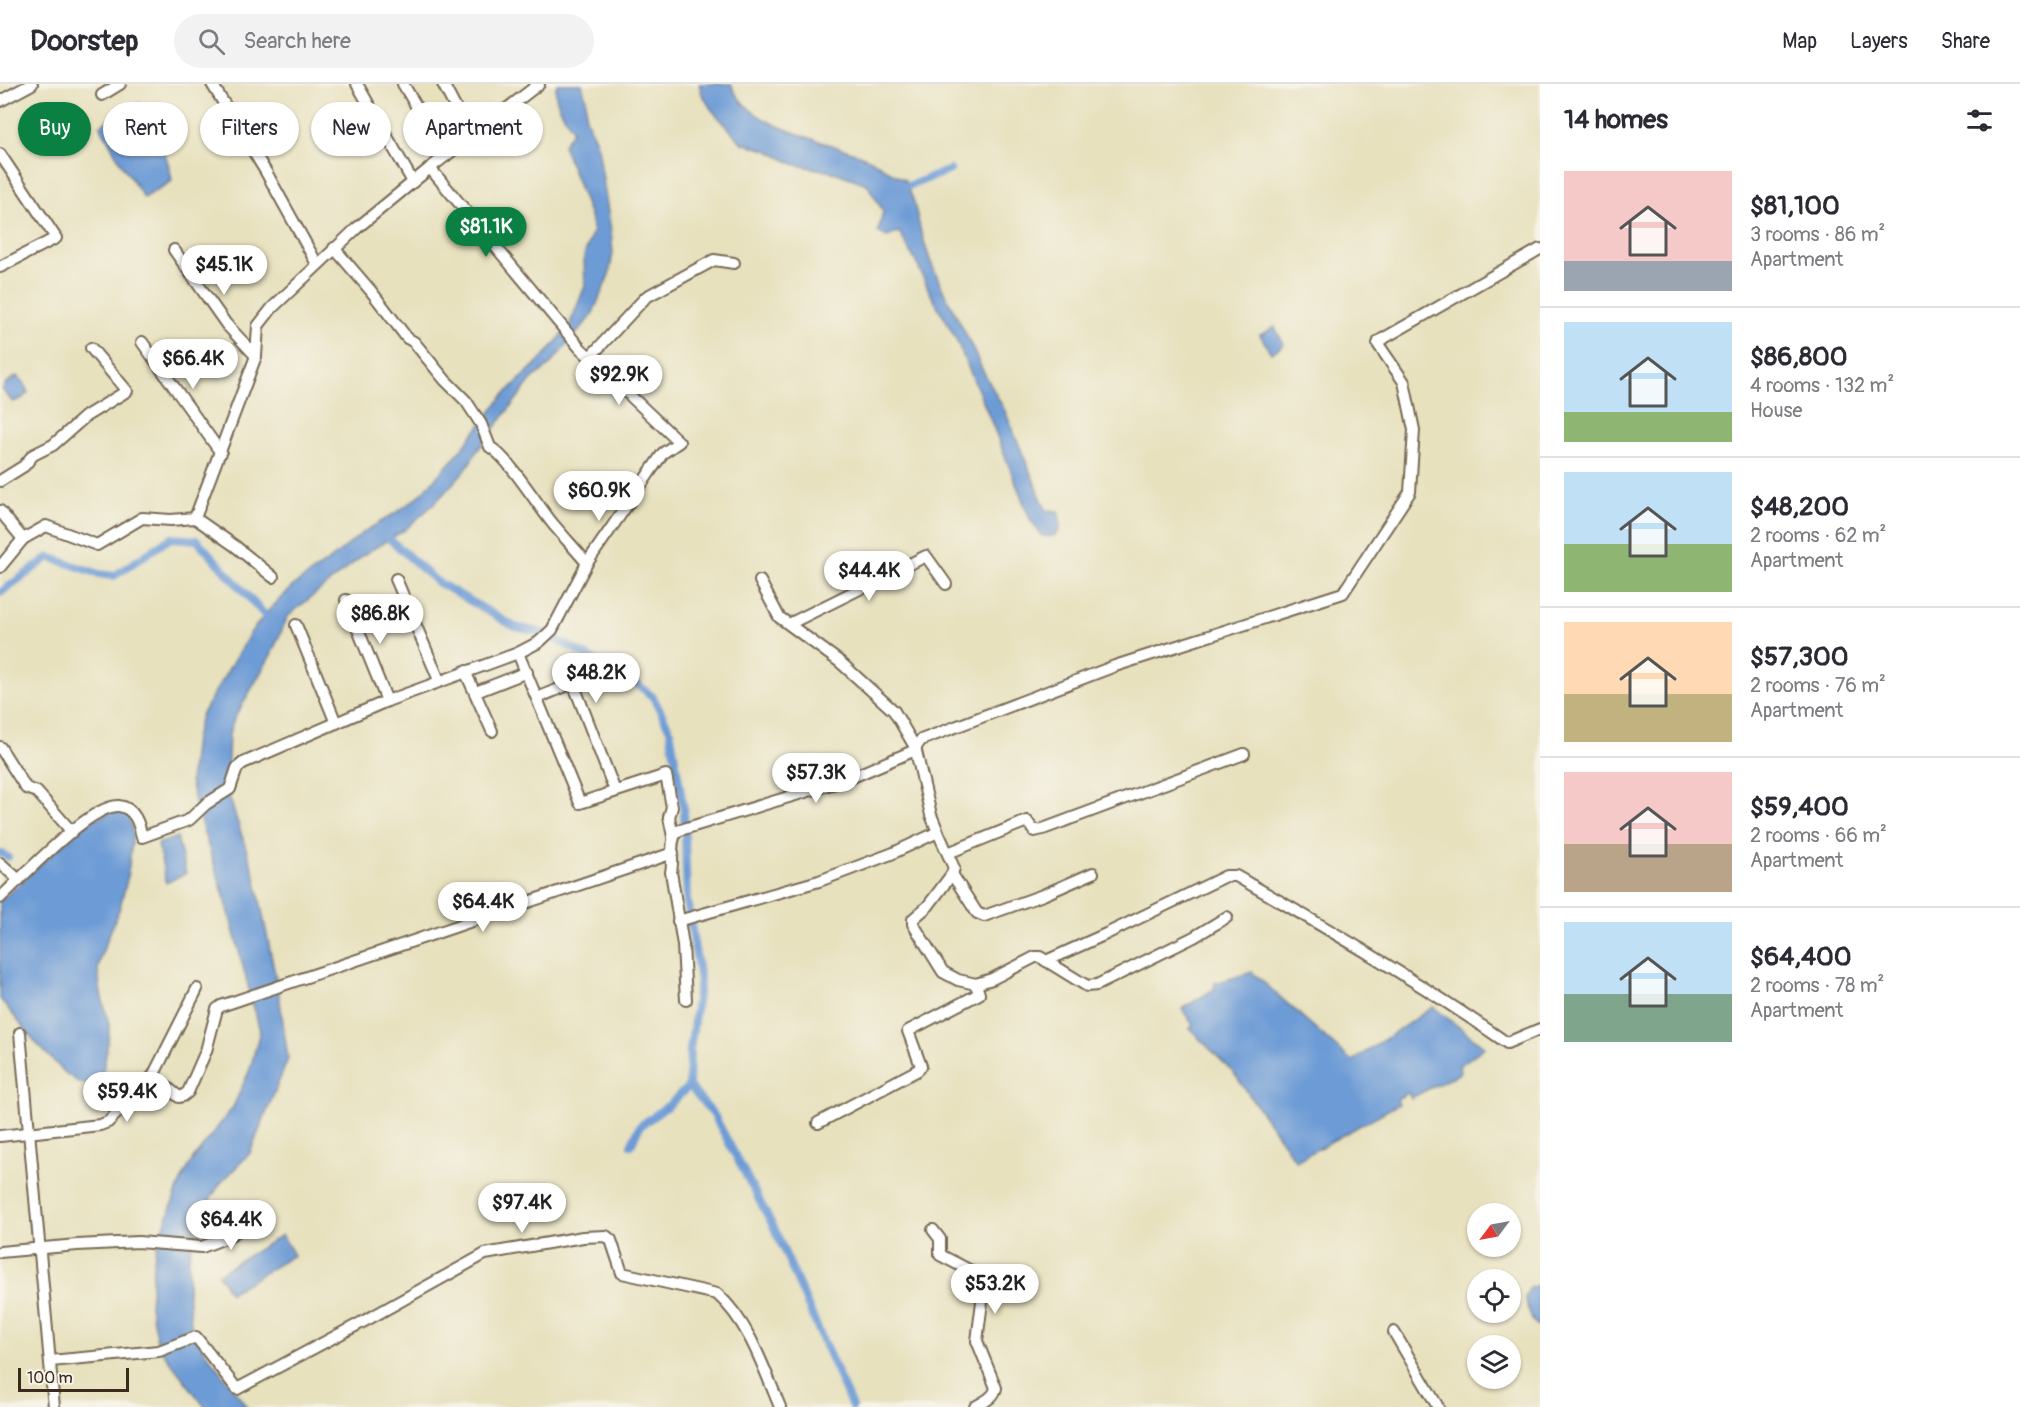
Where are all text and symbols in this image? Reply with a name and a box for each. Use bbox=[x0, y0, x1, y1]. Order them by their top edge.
search box bbox=[174, 14, 594, 68]
text: Doorstep bbox=[30, 24, 138, 59]
icon: search bbox=[195, 25, 228, 58]
text: Search here bbox=[243, 27, 351, 55]
text: Map bbox=[1782, 28, 1817, 55]
text: Layers bbox=[1850, 28, 1908, 55]
text: Share bbox=[1941, 28, 1990, 55]
chip: Buy bbox=[18, 102, 91, 156]
chip: Rent bbox=[103, 102, 188, 156]
chip: Filters bbox=[200, 102, 299, 156]
chip: New bbox=[311, 102, 391, 156]
chip: Apartment bbox=[403, 102, 543, 156]
text: 14 homes bbox=[1564, 104, 1668, 136]
icon: filters bbox=[1963, 104, 1996, 137]
text: $81,100 bbox=[1750, 190, 1840, 222]
icon: home bbox=[1612, 195, 1684, 267]
pin: $81.1K bbox=[437, 207, 535, 258]
text: $81.1K bbox=[460, 214, 513, 239]
text: 3 rooms · 86 m² bbox=[1750, 222, 1885, 247]
pin: $45.1K bbox=[175, 245, 273, 296]
text: Apartment bbox=[1750, 247, 1843, 272]
text: $45.1K bbox=[195, 252, 253, 277]
pin: $66.4K bbox=[144, 339, 242, 390]
text: $86,800 bbox=[1750, 341, 1848, 373]
text: $66.4K bbox=[162, 346, 224, 371]
icon: home bbox=[1612, 346, 1684, 418]
pin: $92.9K bbox=[570, 355, 668, 406]
text: $92.9K bbox=[589, 362, 649, 387]
text: 4 rooms · 132 m² bbox=[1750, 373, 1894, 398]
text: House bbox=[1750, 398, 1802, 423]
pin: $60.9K bbox=[550, 471, 648, 522]
text: $60.9K bbox=[568, 478, 630, 503]
text: $48,200 bbox=[1750, 491, 1849, 523]
icon: home bbox=[1612, 496, 1684, 568]
text: 2 rooms · 62 m² bbox=[1750, 523, 1886, 548]
text: Apartment bbox=[1750, 548, 1843, 573]
pin: $44.4K bbox=[820, 551, 918, 602]
text: $44.4K bbox=[838, 558, 900, 583]
pin: $86.8K bbox=[331, 594, 429, 645]
text: $86.8K bbox=[350, 601, 410, 626]
text: $57,300 bbox=[1750, 641, 1849, 673]
icon: home bbox=[1612, 646, 1684, 718]
pin: $48.2K bbox=[547, 653, 645, 704]
text: $48.2K bbox=[566, 660, 626, 685]
text: 2 rooms · 76 m² bbox=[1750, 673, 1886, 698]
text: Apartment bbox=[1750, 698, 1843, 723]
pin: $57.3K bbox=[767, 753, 865, 804]
text: $57.3K bbox=[786, 760, 846, 785]
text: $59,400 bbox=[1750, 791, 1849, 823]
icon: home bbox=[1612, 796, 1684, 868]
text: 2 rooms · 66 m² bbox=[1750, 823, 1887, 848]
text: Apartment bbox=[1750, 848, 1843, 873]
pin: $64.4K bbox=[434, 882, 532, 933]
text: $64.4K bbox=[452, 889, 514, 914]
text: $64,400 bbox=[1750, 941, 1852, 973]
icon: home bbox=[1612, 946, 1684, 1018]
text: 2 rooms · 78 m² bbox=[1750, 973, 1884, 998]
text: Apartment bbox=[1750, 998, 1843, 1023]
pin: $59.4K bbox=[78, 1072, 176, 1123]
text: $59.4K bbox=[97, 1079, 157, 1104]
pin: $97.4K bbox=[473, 1183, 571, 1234]
text: $97.4K bbox=[492, 1190, 552, 1215]
pin: $64.4K bbox=[182, 1200, 280, 1251]
north arrow bbox=[1467, 1203, 1521, 1257]
map controls bbox=[1467, 1203, 1521, 1389]
text: $64.4K bbox=[200, 1207, 262, 1232]
pin: $53.2K bbox=[946, 1264, 1044, 1315]
button: locate bbox=[1467, 1269, 1521, 1323]
text: $53.2K bbox=[965, 1271, 1025, 1296]
button: layers bbox=[1467, 1335, 1521, 1389]
scale bar bbox=[18, 1365, 129, 1392]
text: 100 m bbox=[27, 1368, 73, 1388]

